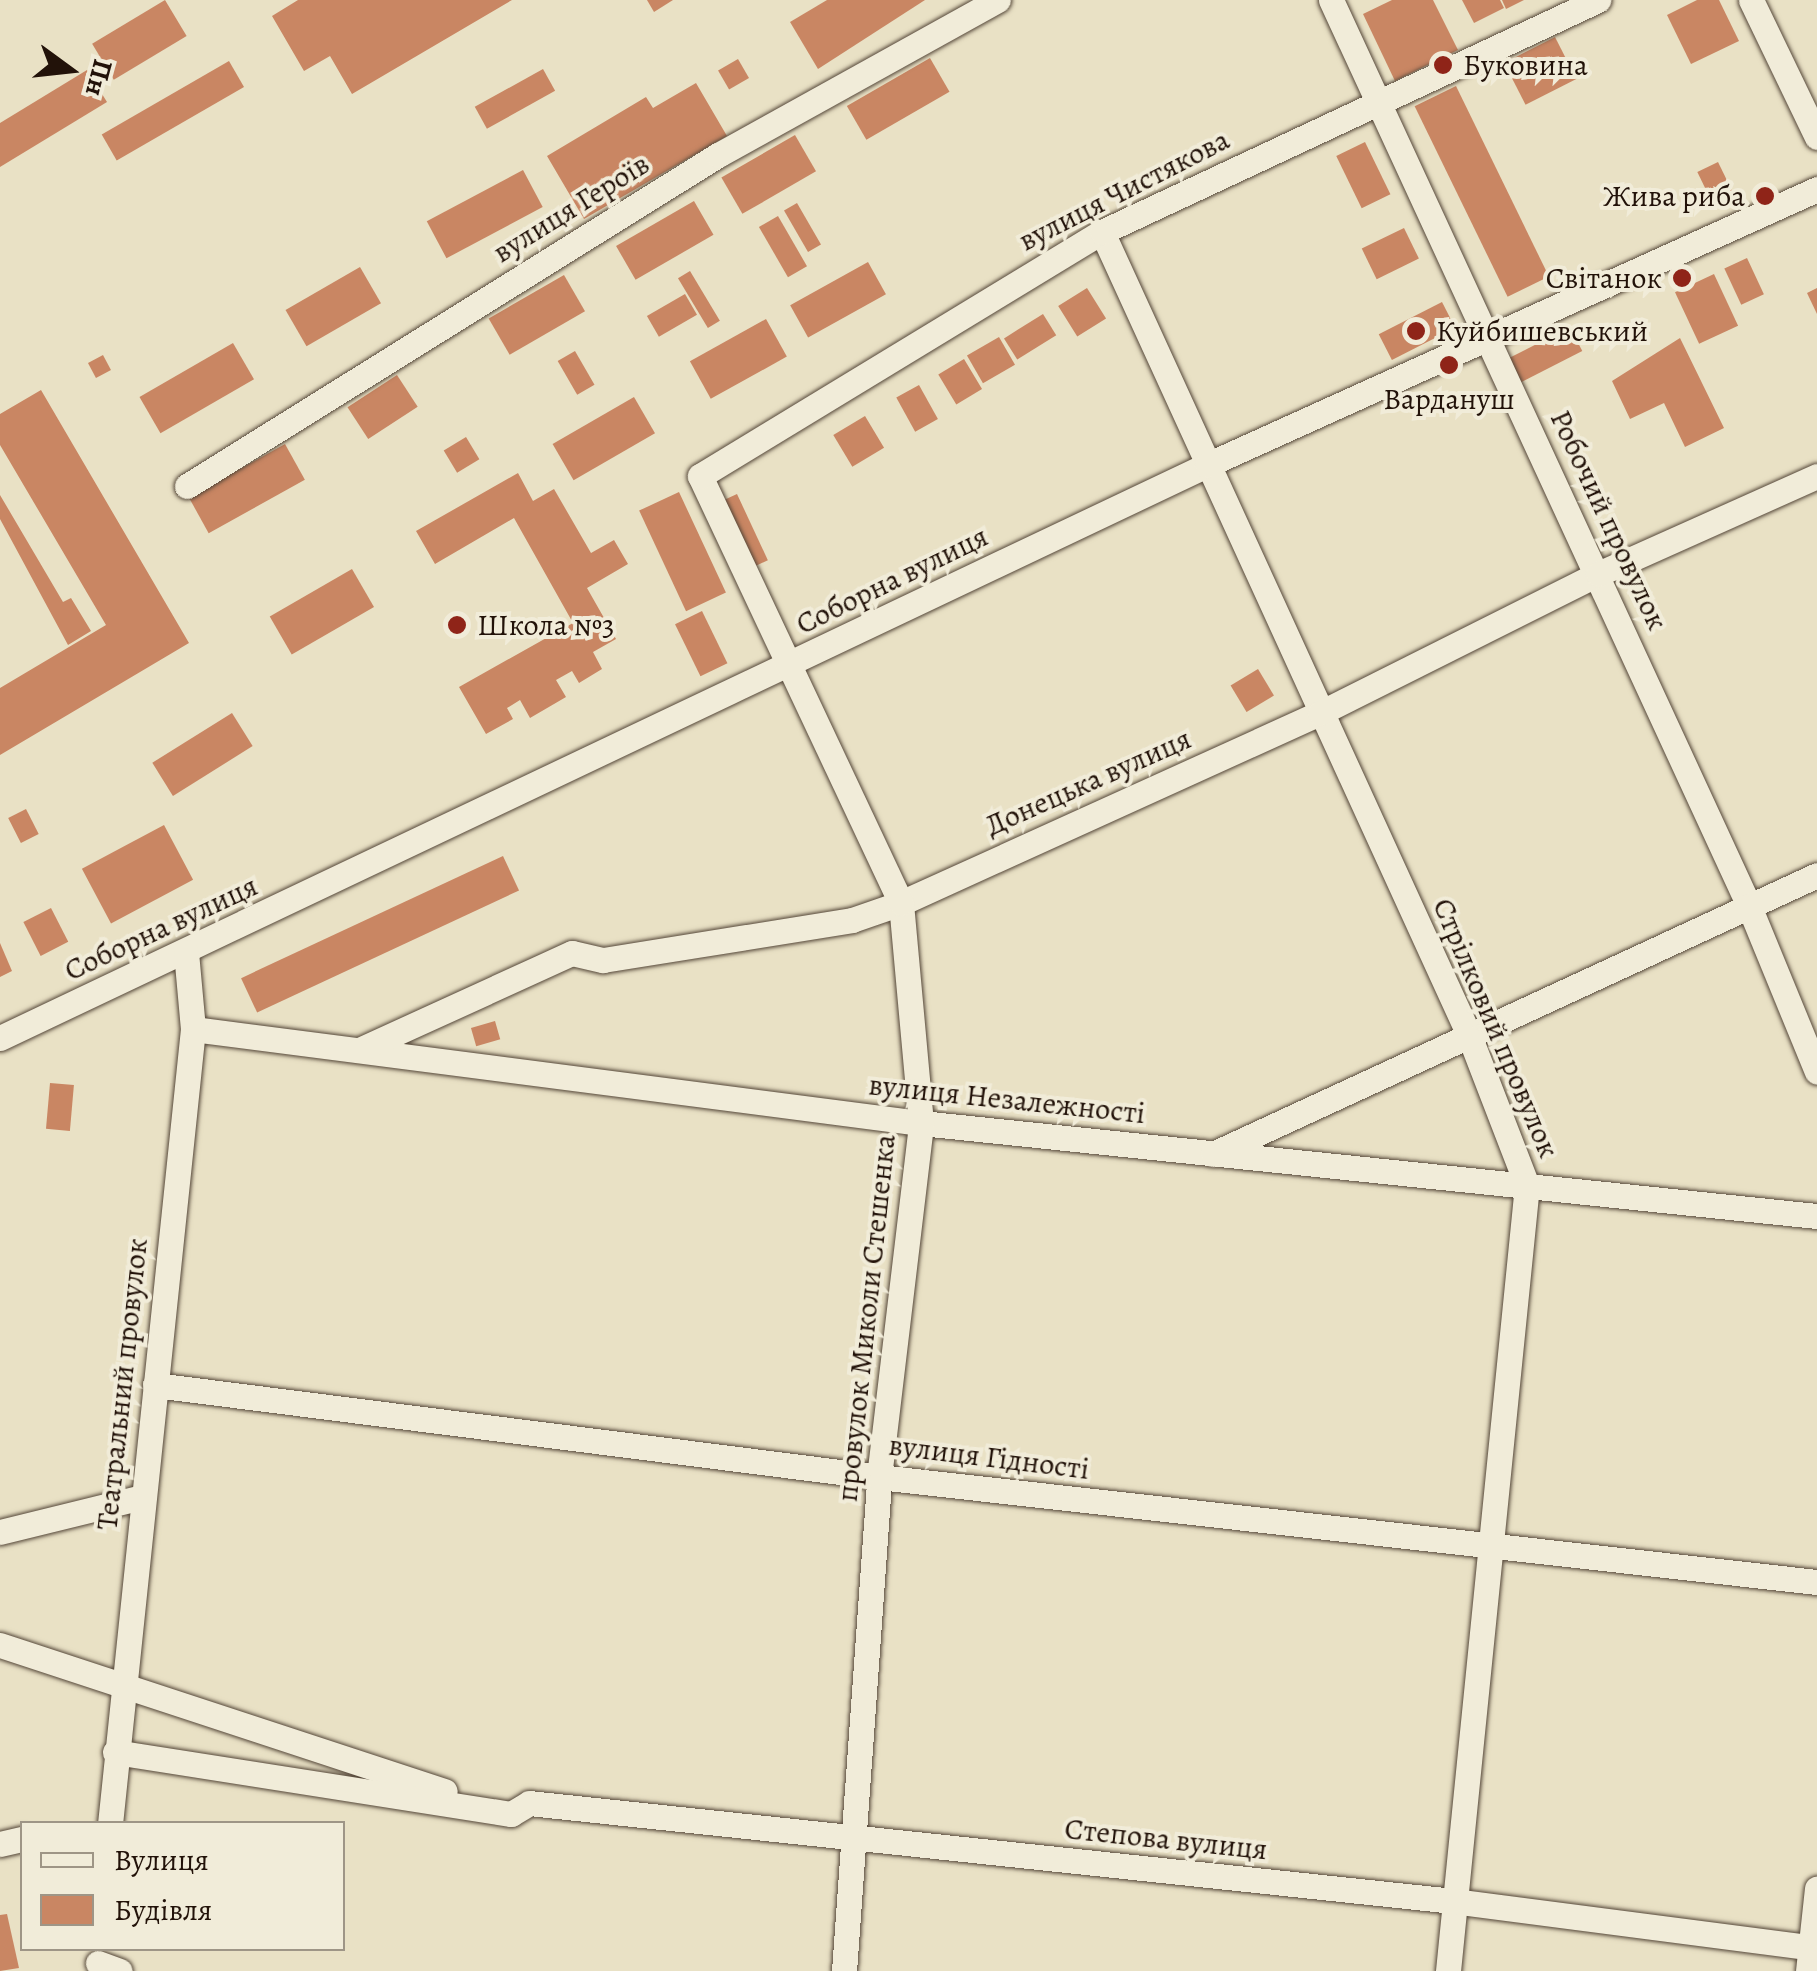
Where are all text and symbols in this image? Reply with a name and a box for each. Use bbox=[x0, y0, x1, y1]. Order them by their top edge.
north arrow bbox=[20, 20, 120, 120]
place label: Буковина bbox=[1463, 47, 1588, 83]
marker: Буковина bbox=[1432, 54, 1454, 76]
text: Пн bbox=[76, 55, 122, 100]
street label: вулиця Чистякова bbox=[1013, 121, 1235, 259]
street label: вулиця Героїв bbox=[486, 146, 656, 270]
place label: Жива риба bbox=[1603, 178, 1745, 214]
marker: Жива риба bbox=[1754, 185, 1776, 207]
place label: Світанок bbox=[1546, 260, 1662, 296]
marker: Світанок bbox=[1671, 267, 1693, 289]
place label: Куйбишевський bbox=[1436, 313, 1648, 349]
marker: Куйбишевський bbox=[1405, 320, 1427, 342]
marker: Вардануш bbox=[1438, 354, 1460, 376]
place label: Вардануш bbox=[1383, 381, 1515, 417]
street label: Робочий провулок bbox=[1542, 404, 1676, 636]
street label: Соборна вулиця bbox=[790, 518, 994, 642]
place label: Школа №3 bbox=[477, 607, 615, 643]
marker: Школа №3 bbox=[446, 614, 468, 636]
street label: Донецька вулиця bbox=[979, 721, 1197, 843]
street label: Соборна вулиця bbox=[59, 868, 263, 988]
street label: Стрілковий провулок bbox=[1425, 893, 1567, 1163]
street label: вулиця Незалежності bbox=[867, 1067, 1147, 1131]
street label: провулок Миколи Стешенка bbox=[829, 1133, 903, 1503]
street label: Театральний провулок bbox=[89, 1236, 155, 1532]
street label: вулиця Гідності bbox=[887, 1427, 1091, 1487]
street label: Степова вулиця bbox=[1063, 1810, 1269, 1868]
legend bbox=[20, 1821, 345, 1951]
text: Вулиця bbox=[114, 1840, 209, 1880]
text: Будівля bbox=[114, 1890, 212, 1930]

